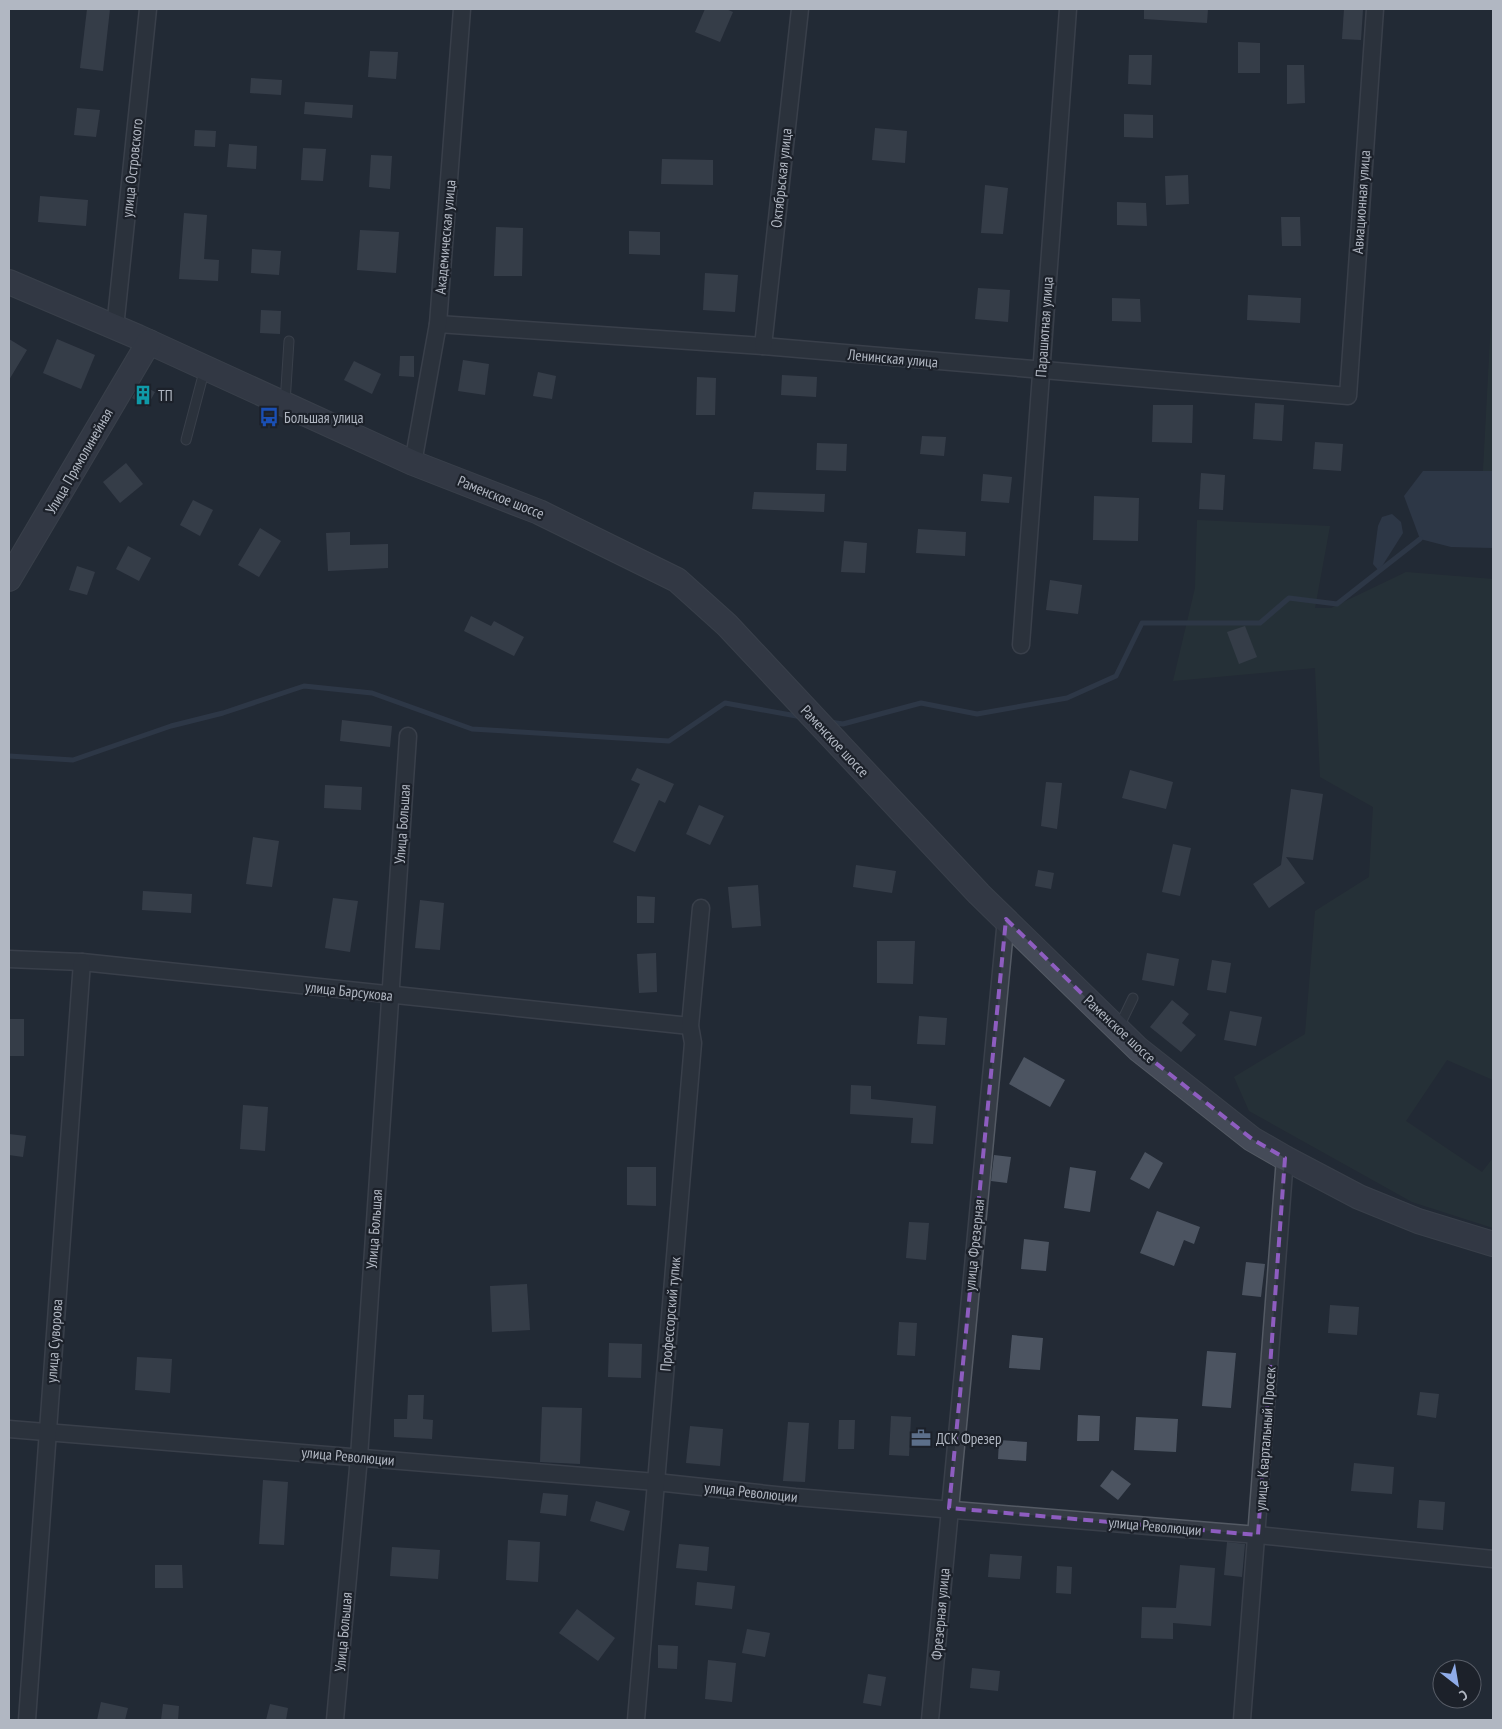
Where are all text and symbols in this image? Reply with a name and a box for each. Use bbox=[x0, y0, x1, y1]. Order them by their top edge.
street label: улица Островского bbox=[117, 118, 147, 218]
street label: Октябрьская улица bbox=[766, 127, 796, 229]
street label: Авиационная улица bbox=[1348, 149, 1374, 255]
street label: Академическая улица bbox=[431, 179, 459, 295]
street label: Парашютная улица bbox=[1031, 276, 1057, 378]
street label: Ленинская улица bbox=[846, 345, 939, 371]
building icon: ТП bbox=[132, 384, 154, 406]
place label: ТП bbox=[158, 386, 173, 405]
street label: Улица Прямолинейная bbox=[41, 405, 117, 517]
bus stop icon: Большая улица bbox=[258, 406, 280, 428]
place label: Большая улица bbox=[284, 408, 364, 427]
street label: Раменское шоссе bbox=[455, 471, 547, 523]
street label: Раменское шоссе bbox=[797, 701, 873, 781]
street label: Улица Большая bbox=[390, 783, 414, 864]
street label: улица Барсукова bbox=[304, 977, 394, 1005]
street label: Раменское шоссе bbox=[1080, 991, 1160, 1067]
street label: Улица Большая bbox=[362, 1188, 386, 1269]
street label: улица Фрезерная bbox=[960, 1198, 988, 1292]
street label: Профессорский тупик bbox=[656, 1256, 684, 1372]
street label: улица Суворова bbox=[42, 1298, 66, 1384]
street label: улица Квартальный Просек bbox=[1250, 1366, 1280, 1512]
office icon: ДСК Фрезер bbox=[910, 1427, 932, 1449]
place label: ДСК Фрезер bbox=[936, 1429, 1002, 1448]
street label: улица Революции bbox=[301, 1442, 395, 1470]
street label: улица Революции bbox=[703, 1478, 799, 1506]
street label: улица Революции bbox=[1108, 1512, 1202, 1540]
street label: Фрезерная улица bbox=[927, 1567, 953, 1661]
street label: Улица Большая bbox=[330, 1591, 356, 1673]
north arrow bbox=[1432, 1659, 1482, 1709]
text: С bbox=[1456, 1686, 1471, 1705]

